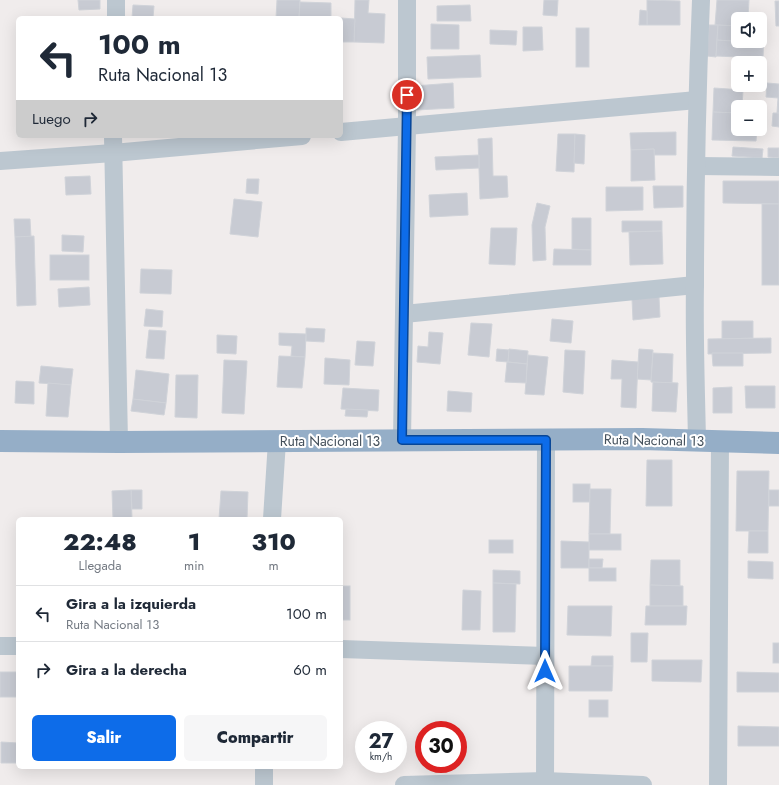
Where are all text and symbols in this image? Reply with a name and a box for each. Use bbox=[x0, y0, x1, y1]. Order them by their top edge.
map controls bbox=[731, 12, 767, 136]
button: sound bbox=[731, 12, 767, 48]
text: 100 m bbox=[98, 24, 181, 65]
icon: left bbox=[32, 32, 84, 84]
button: + bbox=[731, 56, 767, 92]
text: Ruta Nacional 13 bbox=[98, 62, 227, 88]
pin bbox=[390, 78, 424, 112]
icon: arrive bbox=[396, 84, 418, 106]
button: − bbox=[731, 100, 767, 136]
text: Luego bbox=[32, 108, 71, 130]
icon: right bbox=[79, 108, 101, 130]
street label: Ruta Nacional 13 bbox=[604, 429, 705, 451]
street label: Ruta Nacional 13 bbox=[280, 431, 381, 451]
text: 22:48 bbox=[63, 524, 137, 559]
text: 1 bbox=[188, 524, 201, 559]
text: 310 bbox=[251, 524, 296, 559]
text: Llegada bbox=[79, 556, 121, 575]
text: min bbox=[184, 556, 204, 575]
text: m bbox=[269, 556, 279, 575]
text: Gira a la izquierda bbox=[66, 593, 196, 615]
icon: left bbox=[32, 603, 54, 625]
text: 100 m bbox=[286, 603, 327, 625]
text: Ruta Nacional 13 bbox=[66, 615, 159, 634]
position arrow bbox=[524, 650, 566, 692]
icon: right bbox=[32, 659, 54, 681]
text: Gira a la derecha bbox=[66, 659, 187, 681]
text: 60 m bbox=[293, 659, 327, 681]
button: Salir bbox=[32, 715, 176, 761]
button: Compartir bbox=[184, 715, 327, 761]
speed limit sign: 30 bbox=[415, 721, 467, 773]
text: 27 bbox=[368, 727, 394, 756]
text: km/h bbox=[370, 749, 392, 764]

